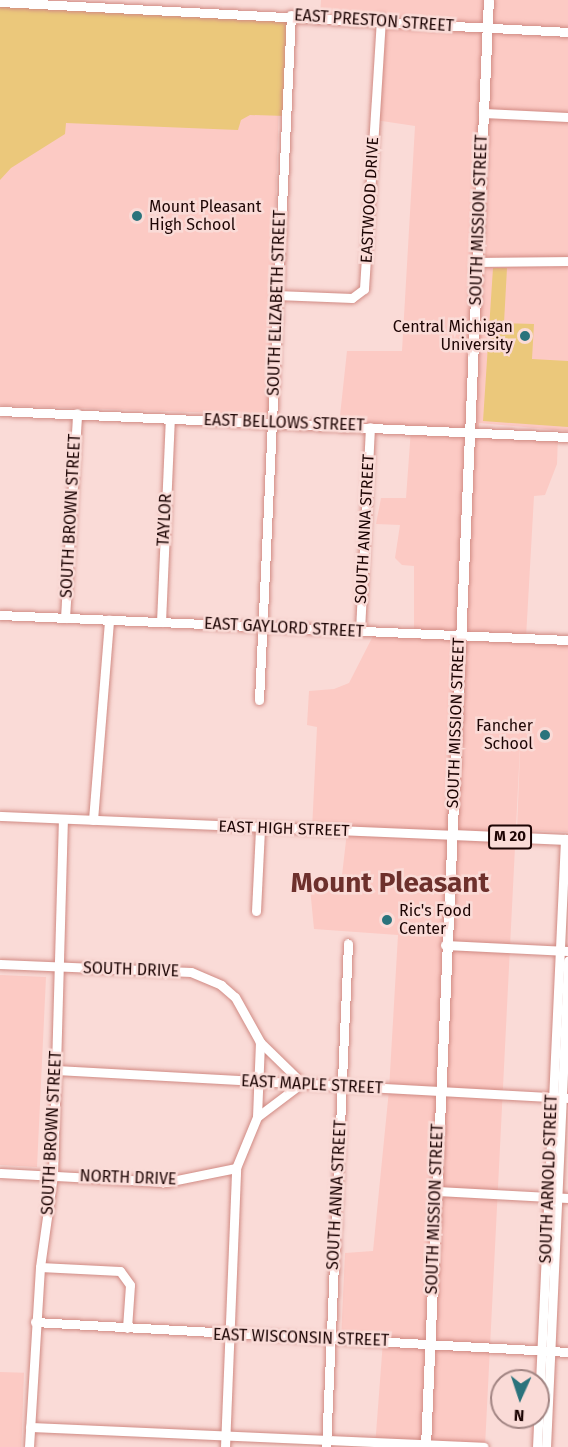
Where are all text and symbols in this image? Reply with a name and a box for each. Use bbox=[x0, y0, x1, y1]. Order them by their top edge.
street label: EAST PRESTON STREET bbox=[294, 6, 454, 36]
street label: SOUTH MISSION STREET bbox=[466, 134, 492, 306]
street label: EASTWOOD DRIVE bbox=[357, 136, 383, 264]
place label: Mount Pleasant High School bbox=[149, 197, 262, 235]
marker: Mount Pleasant High School bbox=[130, 209, 144, 223]
street label: SOUTH ELIZABETH STREET bbox=[264, 210, 290, 396]
place label: Central Michigan University bbox=[393, 317, 513, 355]
marker: Central Michigan University bbox=[518, 329, 532, 343]
street label: EAST BELLOWS STREET bbox=[203, 411, 365, 435]
street label: SOUTH BROWN STREET bbox=[57, 434, 85, 598]
street label: SOUTH ANNA STREET bbox=[351, 454, 379, 604]
street label: TAYLOR bbox=[154, 493, 176, 547]
street label: EAST GAYLORD STREET bbox=[204, 614, 364, 642]
street label: SOUTH MISSION STREET bbox=[443, 637, 469, 809]
place label: Fancher School bbox=[476, 716, 533, 754]
marker: Fancher School bbox=[538, 728, 552, 742]
street label: EAST HIGH STREET bbox=[218, 817, 350, 841]
road number: M 20 bbox=[488, 825, 532, 849]
district label: Mount Pleasant bbox=[291, 866, 489, 900]
place label: Ric's Food Center bbox=[399, 901, 471, 939]
marker: Ric's Food Center bbox=[380, 913, 394, 927]
street label: SOUTH DRIVE bbox=[83, 959, 179, 981]
street label: SOUTH BROWN STREET bbox=[38, 1051, 66, 1215]
street label: EAST MAPLE STREET bbox=[241, 1072, 383, 1098]
street label: SOUTH ARNOLD STREET bbox=[536, 1094, 562, 1264]
street label: SOUTH ANNA STREET bbox=[323, 1120, 351, 1270]
street label: SOUTH MISSION STREET bbox=[422, 1123, 448, 1295]
street label: NORTH DRIVE bbox=[79, 1167, 177, 1189]
street label: EAST WISCONSIN STREET bbox=[213, 1325, 389, 1351]
north arrow bbox=[490, 1369, 550, 1429]
text: N bbox=[513, 1406, 525, 1425]

